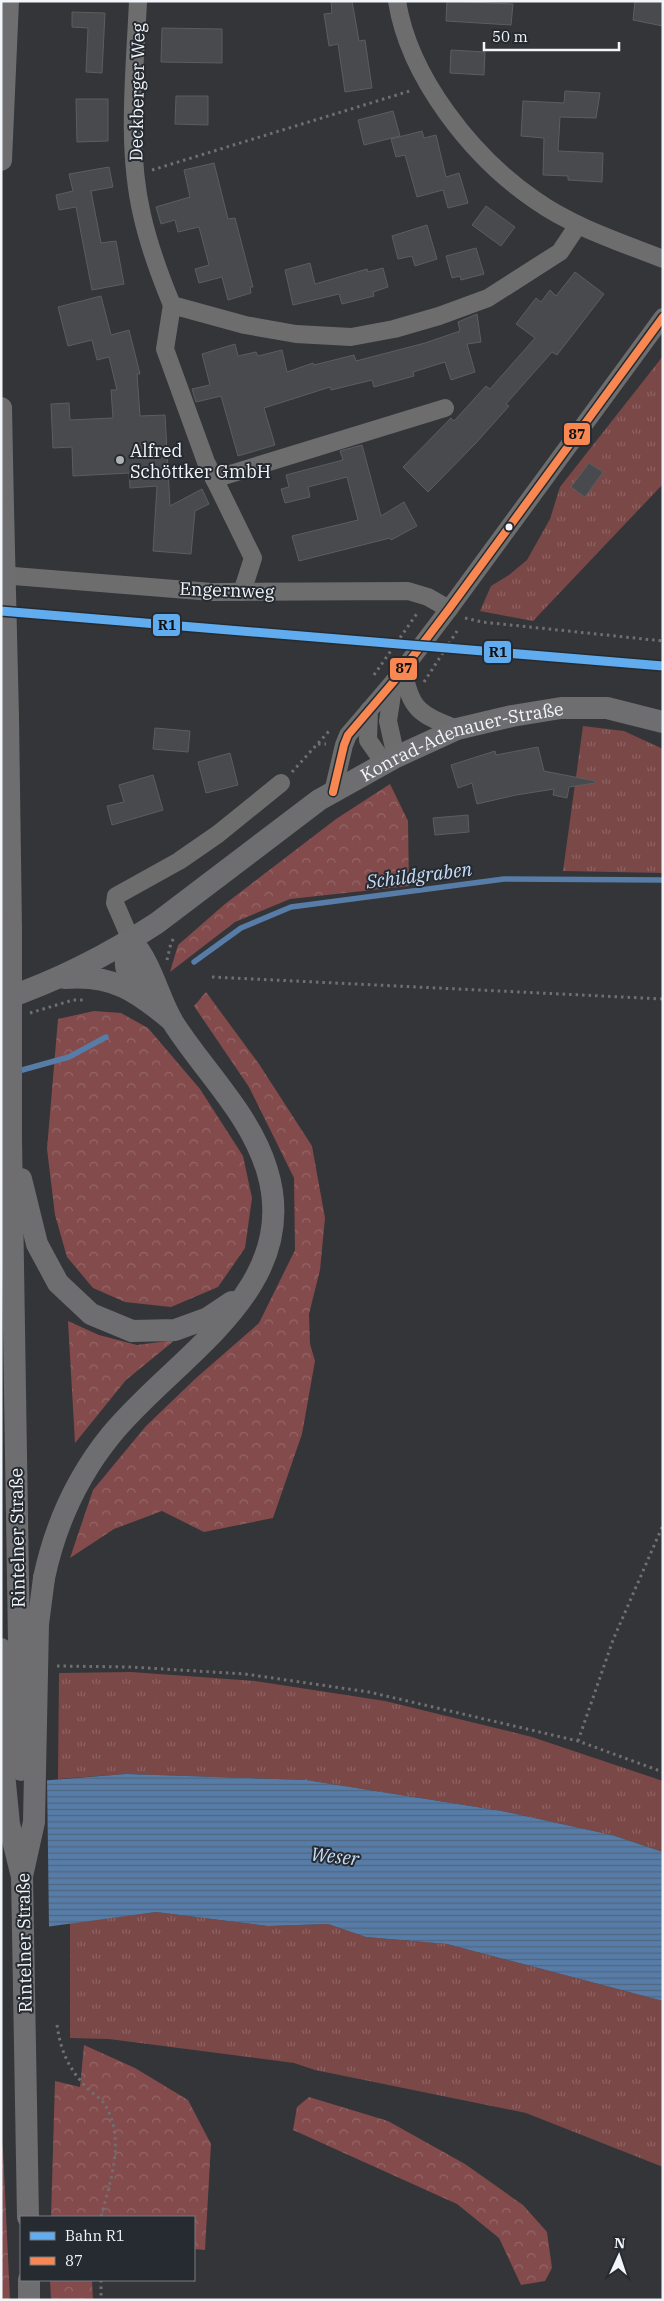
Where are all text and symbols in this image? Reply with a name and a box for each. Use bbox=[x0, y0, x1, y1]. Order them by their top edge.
scale bar bbox=[484, 20, 619, 52]
street label: Deckberger Weg bbox=[124, 22, 150, 161]
text: 50 m bbox=[492, 27, 528, 46]
line badge: 87 bbox=[563, 422, 591, 446]
text: 87 bbox=[569, 425, 585, 443]
place label: Alfred Schöttker GmbH bbox=[130, 439, 271, 483]
marker: Alfred Schöttker GmbH bbox=[114, 454, 126, 466]
unlabelled marker bbox=[504, 522, 514, 532]
street label: Engernweg bbox=[179, 577, 275, 603]
line badge: R1 bbox=[152, 613, 181, 637]
text: R1 bbox=[158, 616, 176, 634]
line badge: R1 bbox=[483, 640, 512, 664]
text: R1 bbox=[489, 643, 507, 661]
line badge: 87 bbox=[389, 657, 418, 681]
text: 87 bbox=[396, 659, 412, 677]
street label: Konrad-Adenauer-Straße bbox=[356, 696, 565, 786]
water label: Schildgraben bbox=[364, 857, 474, 894]
street label: Rintelner Straße bbox=[4, 1468, 30, 1608]
water label: Weser bbox=[310, 1842, 361, 1871]
street label: Rintelner Straße bbox=[11, 1873, 37, 2013]
legend bbox=[20, 2216, 195, 2281]
text: Bahn R1 bbox=[65, 2226, 125, 2245]
north arrow bbox=[594, 2231, 644, 2281]
text: N bbox=[614, 2234, 626, 2252]
text: 87 bbox=[65, 2251, 83, 2270]

